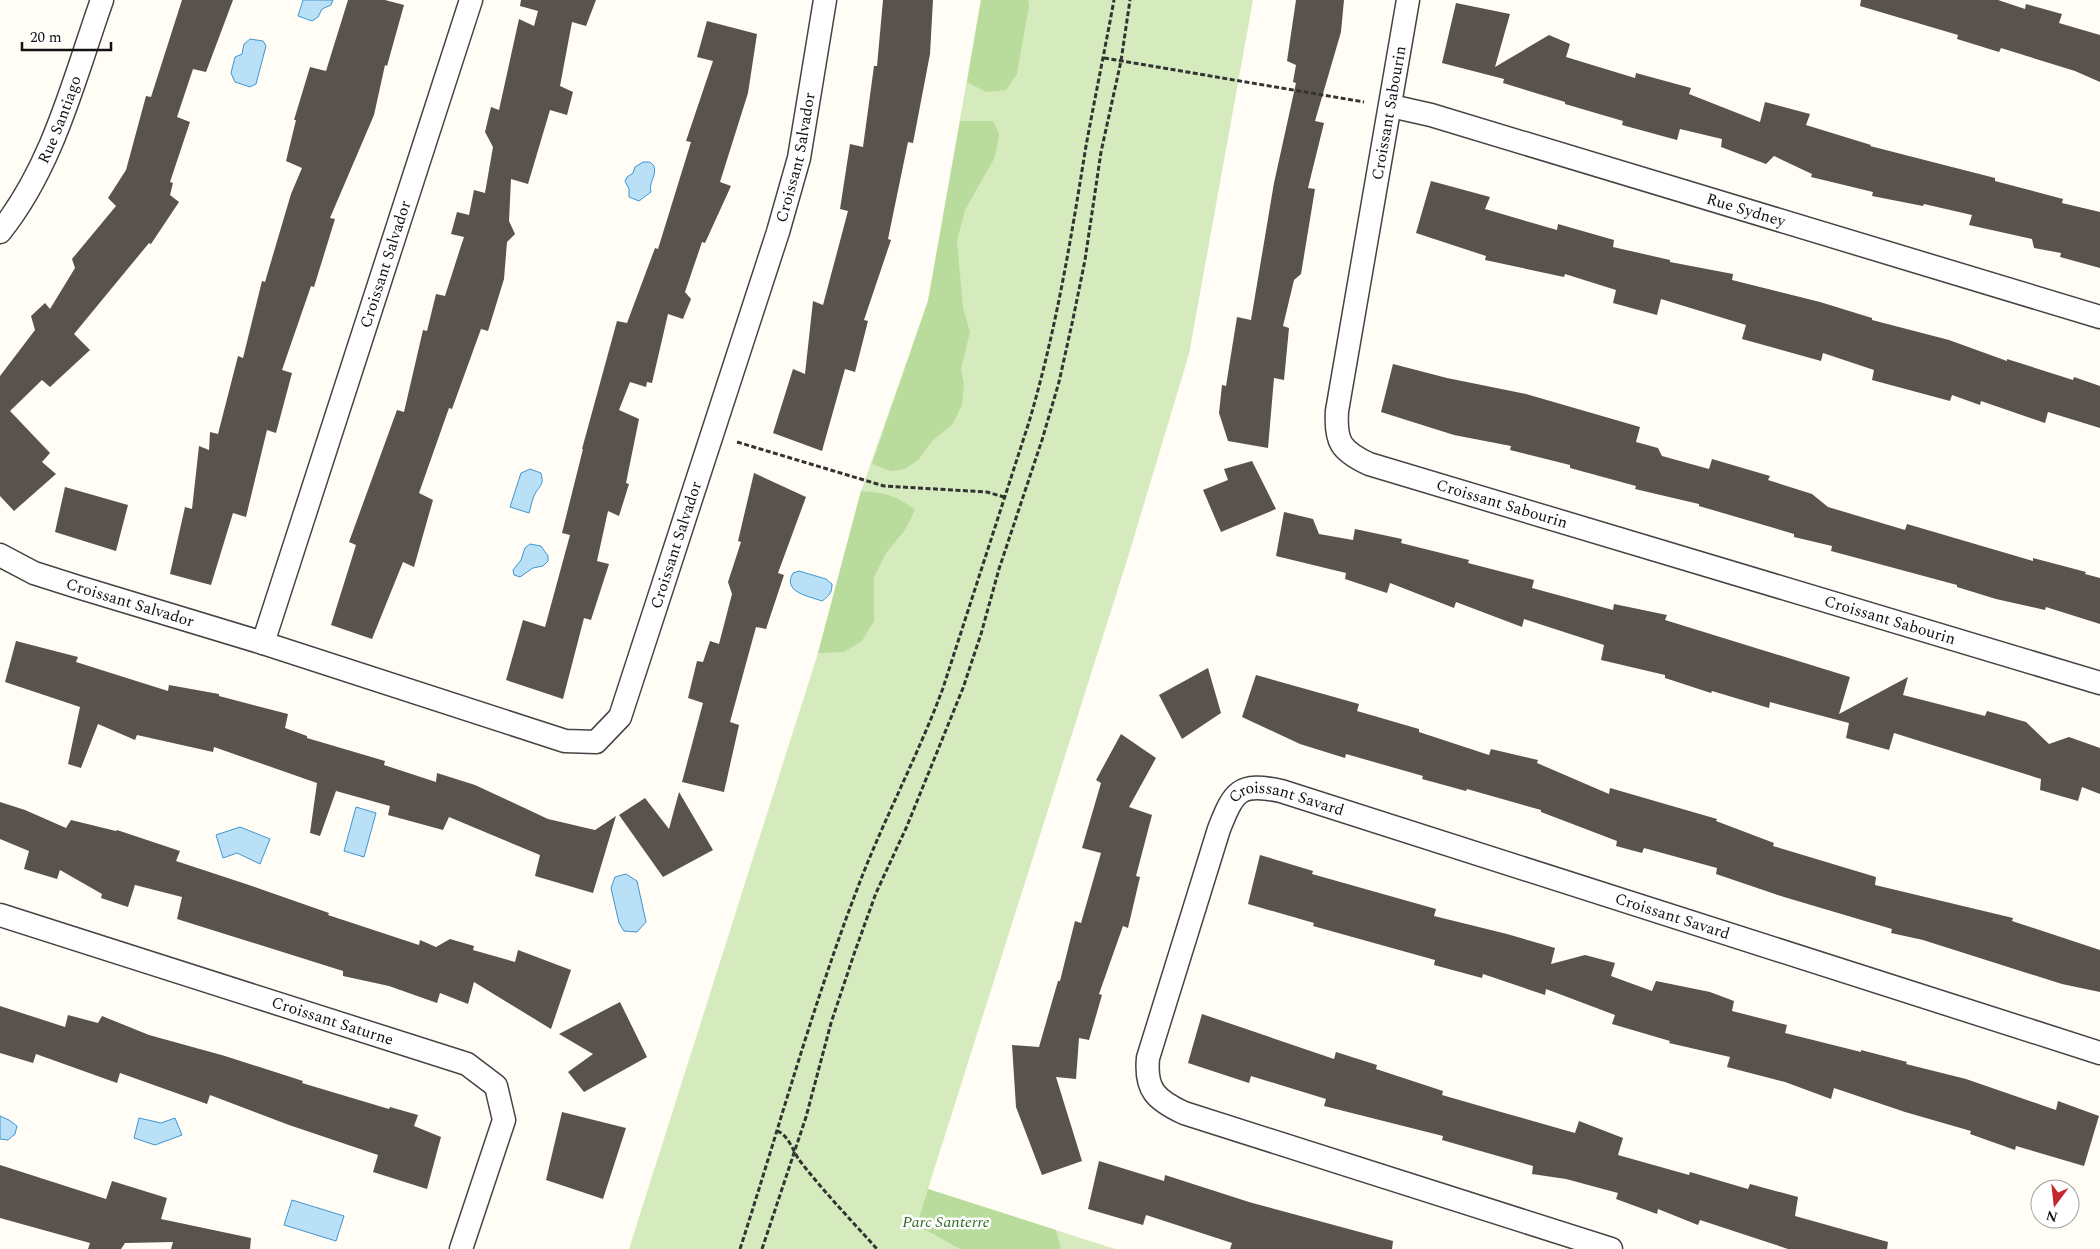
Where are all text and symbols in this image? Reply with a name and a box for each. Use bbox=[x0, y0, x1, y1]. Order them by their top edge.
scale bar bbox=[22, 20, 111, 52]
text: 20 m bbox=[30, 26, 62, 49]
street label: Croissant Sabourin bbox=[1365, 44, 1413, 182]
street label: Rue Santiago bbox=[32, 72, 88, 168]
street label: Croissant Salvador bbox=[769, 91, 822, 225]
street label: Rue Sydney bbox=[1703, 187, 1790, 234]
street label: Croissant Salvador bbox=[354, 197, 417, 331]
street label: Croissant Sabourin bbox=[1433, 473, 1571, 535]
street label: Croissant Salvador bbox=[644, 478, 708, 612]
street label: Croissant Salvador bbox=[63, 572, 197, 633]
street label: Croissant Sabourin bbox=[1821, 589, 1958, 651]
street label: Croissant Savard bbox=[1223, 776, 1347, 822]
street label: Croissant Savard bbox=[1612, 887, 1733, 946]
street label: Croissant Saturne bbox=[268, 990, 397, 1052]
north arrow bbox=[2030, 1179, 2080, 1229]
text: N bbox=[2044, 1204, 2060, 1228]
park label: Parc Santerre bbox=[902, 1210, 990, 1234]

